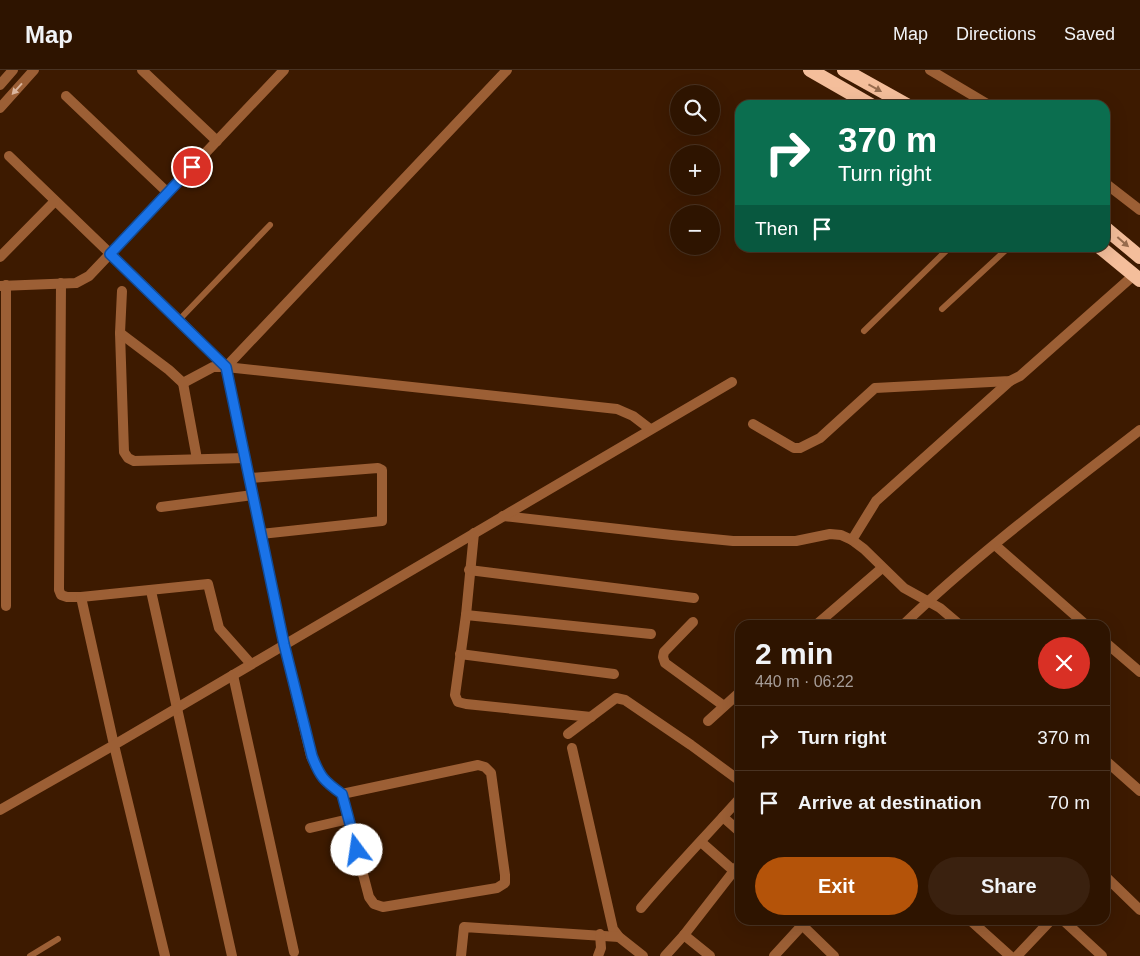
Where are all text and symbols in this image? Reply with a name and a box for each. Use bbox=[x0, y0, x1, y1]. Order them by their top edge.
text: Map bbox=[25, 21, 73, 48]
text: Map bbox=[893, 24, 928, 44]
text: Directions bbox=[956, 24, 1036, 44]
text: Saved bbox=[1064, 24, 1115, 44]
one-way arrow bbox=[11, 83, 23, 95]
one-way arrow bbox=[869, 83, 882, 92]
map controls bbox=[670, 85, 720, 255]
button: search bbox=[670, 85, 720, 135]
icon: right bbox=[755, 120, 820, 185]
text: 370 m bbox=[838, 120, 937, 159]
button: + bbox=[670, 145, 720, 195]
pin bbox=[171, 146, 213, 188]
icon: arrive bbox=[178, 153, 206, 181]
text: Turn right bbox=[838, 161, 931, 186]
button: − bbox=[670, 205, 720, 255]
icon: arrive bbox=[808, 215, 836, 243]
text: Then bbox=[755, 218, 798, 239]
one-way arrow bbox=[1116, 236, 1128, 248]
text: 2 min bbox=[755, 637, 833, 670]
button: close bbox=[1038, 637, 1090, 689]
text: 440 m · 06:22 bbox=[755, 673, 854, 690]
icon: right bbox=[755, 724, 783, 752]
text: Turn right bbox=[798, 727, 886, 748]
text: 370 m bbox=[1037, 727, 1090, 748]
icon: arrive bbox=[755, 789, 783, 817]
text: Arrive at destination bbox=[798, 792, 982, 813]
text: 70 m bbox=[1048, 792, 1090, 813]
position arrow bbox=[330, 823, 382, 875]
button: Exit bbox=[755, 857, 918, 915]
button: Share bbox=[928, 857, 1090, 915]

